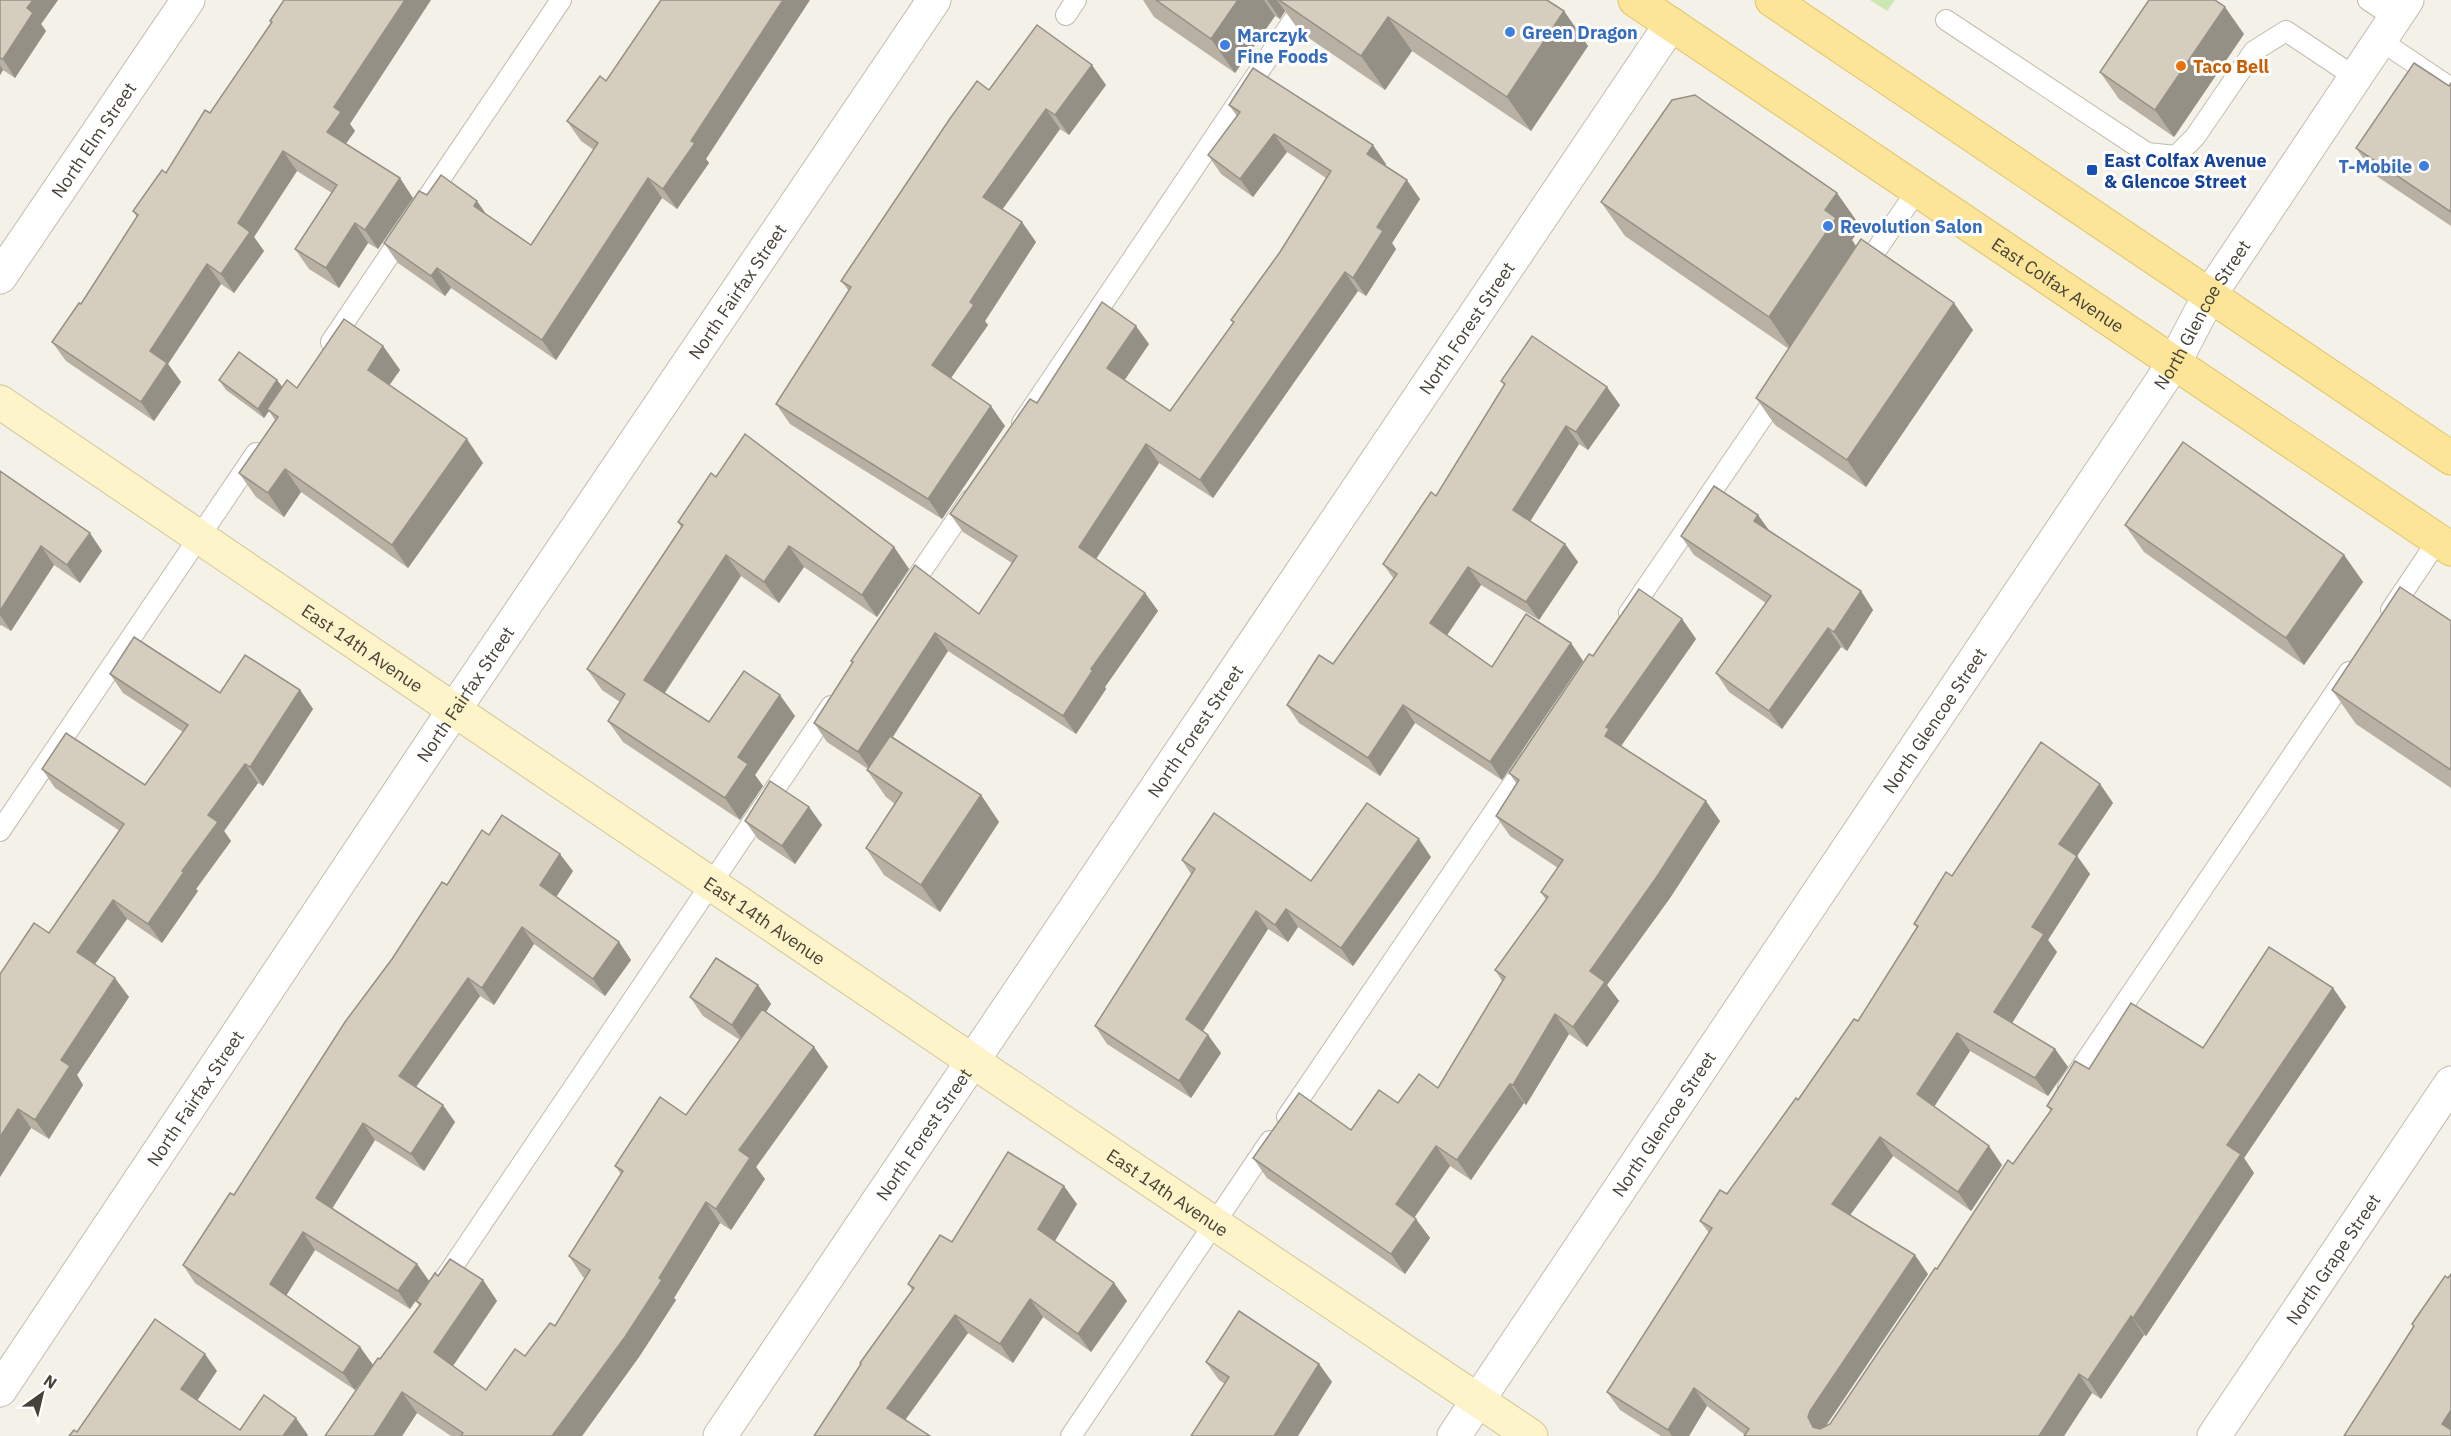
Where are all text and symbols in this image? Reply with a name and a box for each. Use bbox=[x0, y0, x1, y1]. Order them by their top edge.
place label: Green Dragon bbox=[1522, 21, 1638, 44]
place label: Marczyk Fine Foods bbox=[1237, 24, 1328, 68]
marker: Green Dragon bbox=[1503, 25, 1517, 39]
marker: Marczyk Fine Foods bbox=[1218, 38, 1232, 52]
place label: Taco Bell bbox=[2193, 55, 2270, 78]
marker: Taco Bell bbox=[2174, 59, 2188, 73]
street label: North Elm Street bbox=[46, 77, 141, 202]
place label: East Colfax Avenue & Glencoe Street bbox=[2104, 149, 2267, 193]
place label: T-Mobile bbox=[2338, 155, 2412, 178]
marker: T-Mobile bbox=[2417, 159, 2431, 173]
marker: East Colfax Avenue & Glencoe Street bbox=[2085, 163, 2099, 177]
place label: Revolution Salon bbox=[1840, 215, 1983, 238]
street label: North Fairfax Street bbox=[683, 219, 791, 364]
marker: Revolution Salon bbox=[1821, 219, 1835, 233]
street label: East Colfax Avenue bbox=[1988, 232, 2129, 337]
street label: North Glencoe Street bbox=[2148, 235, 2255, 394]
street label: North Forest Street bbox=[1413, 257, 1519, 399]
street label: East 14th Avenue bbox=[297, 598, 428, 697]
street label: North Fairfax Street bbox=[411, 622, 519, 766]
street label: North Glencoe Street bbox=[1877, 643, 1991, 797]
street label: North Forest Street bbox=[1142, 660, 1248, 802]
street label: East 14th Avenue bbox=[700, 871, 830, 970]
street label: North Fairfax Street bbox=[141, 1026, 249, 1170]
street label: North Glencoe Street bbox=[1606, 1047, 1721, 1201]
street label: North Forest Street bbox=[870, 1063, 976, 1205]
street label: East 14th Avenue bbox=[1102, 1143, 1233, 1241]
street label: North Grape Street bbox=[2281, 1189, 2385, 1329]
north arrow bbox=[12, 1364, 72, 1424]
text: N bbox=[40, 1370, 61, 1393]

